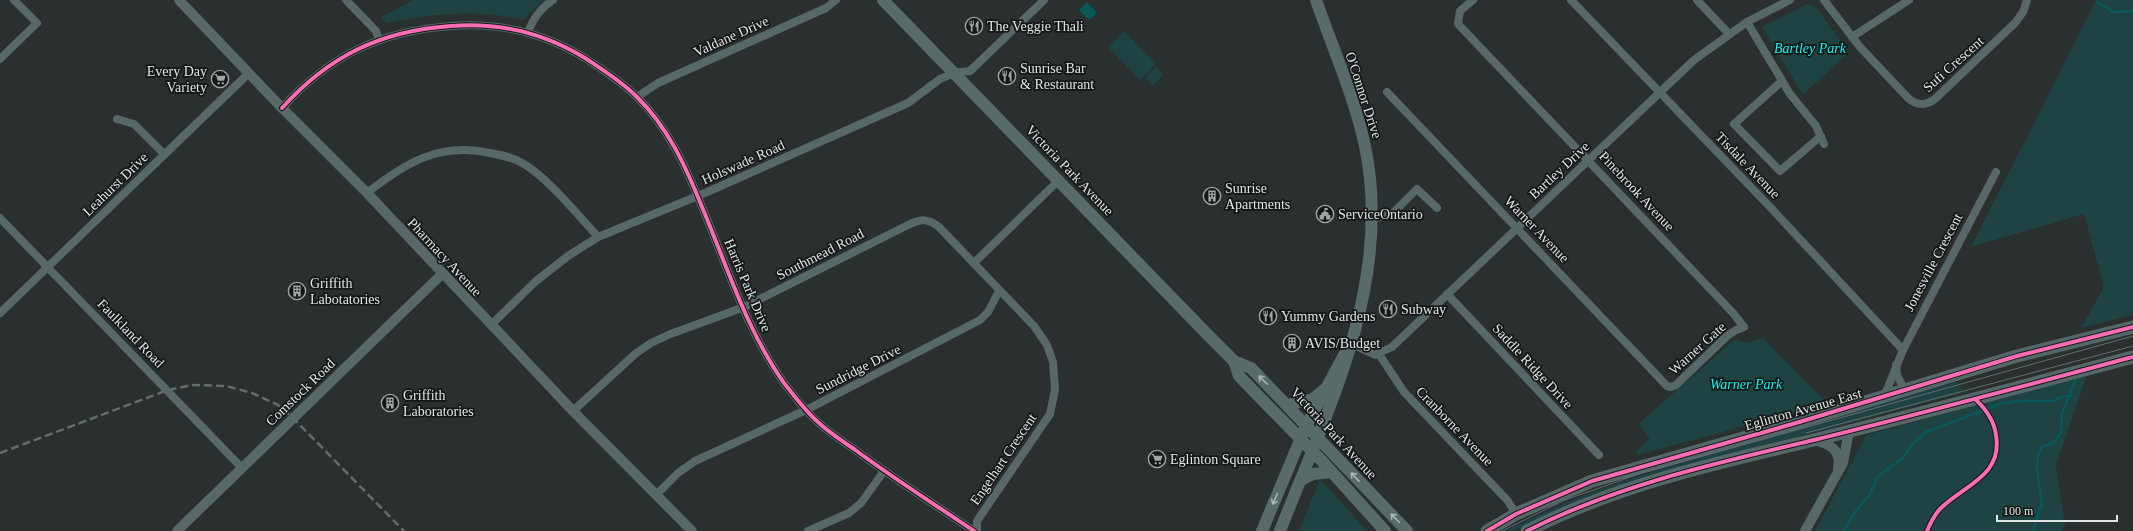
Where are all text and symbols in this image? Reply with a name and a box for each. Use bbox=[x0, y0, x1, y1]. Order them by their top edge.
street label: Valdane Drive bbox=[691, 13, 771, 60]
restaurant icon: The Veggie Thali bbox=[964, 16, 984, 36]
place label: The Veggie Thali bbox=[987, 19, 1084, 34]
street label: Sufi Crescent bbox=[1920, 33, 1987, 95]
park label: Bartley Park bbox=[1774, 41, 1847, 56]
street label: O'Connor Drive bbox=[1342, 50, 1385, 140]
place label: Sunrise Bar & Restaurant bbox=[1020, 61, 1094, 92]
place label: Every Day Variety bbox=[147, 64, 207, 95]
restaurant icon: Sunrise Bar & Restaurant bbox=[997, 66, 1017, 86]
supermarket icon: Every Day Variety bbox=[210, 69, 230, 89]
street label: Victoria Park Avenue bbox=[1023, 122, 1117, 219]
street label: Tisdale Avenue bbox=[1712, 129, 1783, 201]
street label: Holswade Road bbox=[699, 137, 787, 187]
street label: Bartley Drive bbox=[1526, 139, 1592, 202]
street label: Pinebrook Avenue bbox=[1596, 149, 1677, 234]
street label: Leahurst Drive bbox=[80, 150, 151, 219]
place label: Sunrise Apartments bbox=[1225, 181, 1290, 212]
building icon: Sunrise Apartments bbox=[1202, 186, 1222, 206]
street label: Warner Avenue bbox=[1501, 193, 1572, 266]
public building icon: ServiceOntario bbox=[1315, 204, 1335, 224]
place label: ServiceOntario bbox=[1338, 207, 1423, 222]
street label: Jonesville Crescent bbox=[1901, 211, 1966, 314]
street label: Pharmacy Avenue bbox=[405, 215, 485, 299]
street label: Southmead Road bbox=[774, 226, 866, 283]
street label: Harris Park Drive bbox=[721, 236, 774, 334]
place label: Griffith Labotatories bbox=[310, 276, 380, 307]
building icon: Griffith Labotatories bbox=[287, 281, 307, 301]
street label: Faulkland Road bbox=[94, 296, 167, 371]
restaurant icon: Subway bbox=[1378, 299, 1398, 319]
place label: Subway bbox=[1401, 302, 1446, 317]
restaurant icon: Yummy Gardens bbox=[1258, 306, 1278, 326]
place label: Yummy Gardens bbox=[1281, 309, 1376, 324]
street label: Warner Gate bbox=[1666, 319, 1729, 378]
street label: Saddle Ridge Drive bbox=[1489, 321, 1576, 412]
building icon: AVIS/Budget bbox=[1282, 333, 1302, 353]
place label: AVIS/Budget bbox=[1305, 336, 1380, 351]
street label: Sundridge Drive bbox=[813, 342, 903, 397]
street label: Comstock Road bbox=[263, 356, 338, 429]
one-way arrow bbox=[1258, 375, 1268, 385]
park label: Warner Park bbox=[1710, 377, 1783, 392]
street label: Cranborne Avenue bbox=[1413, 384, 1496, 469]
street label: Victoria Park Avenue bbox=[1287, 385, 1380, 482]
street label: Eglinton Avenue East bbox=[1743, 386, 1863, 433]
place label: Griffith Laboratories bbox=[403, 388, 474, 419]
building icon: Griffith Laboratories bbox=[380, 393, 400, 413]
street label: Engelhart Crescent bbox=[967, 411, 1040, 508]
supermarket icon: Eglinton Square bbox=[1147, 449, 1167, 469]
place label: Eglinton Square bbox=[1170, 452, 1261, 467]
one-way arrow bbox=[1351, 472, 1360, 482]
one-way arrow bbox=[1271, 492, 1278, 504]
scale bar bbox=[1997, 497, 2117, 523]
text: 100 m bbox=[2003, 504, 2034, 518]
one-way arrow bbox=[1390, 513, 1400, 523]

